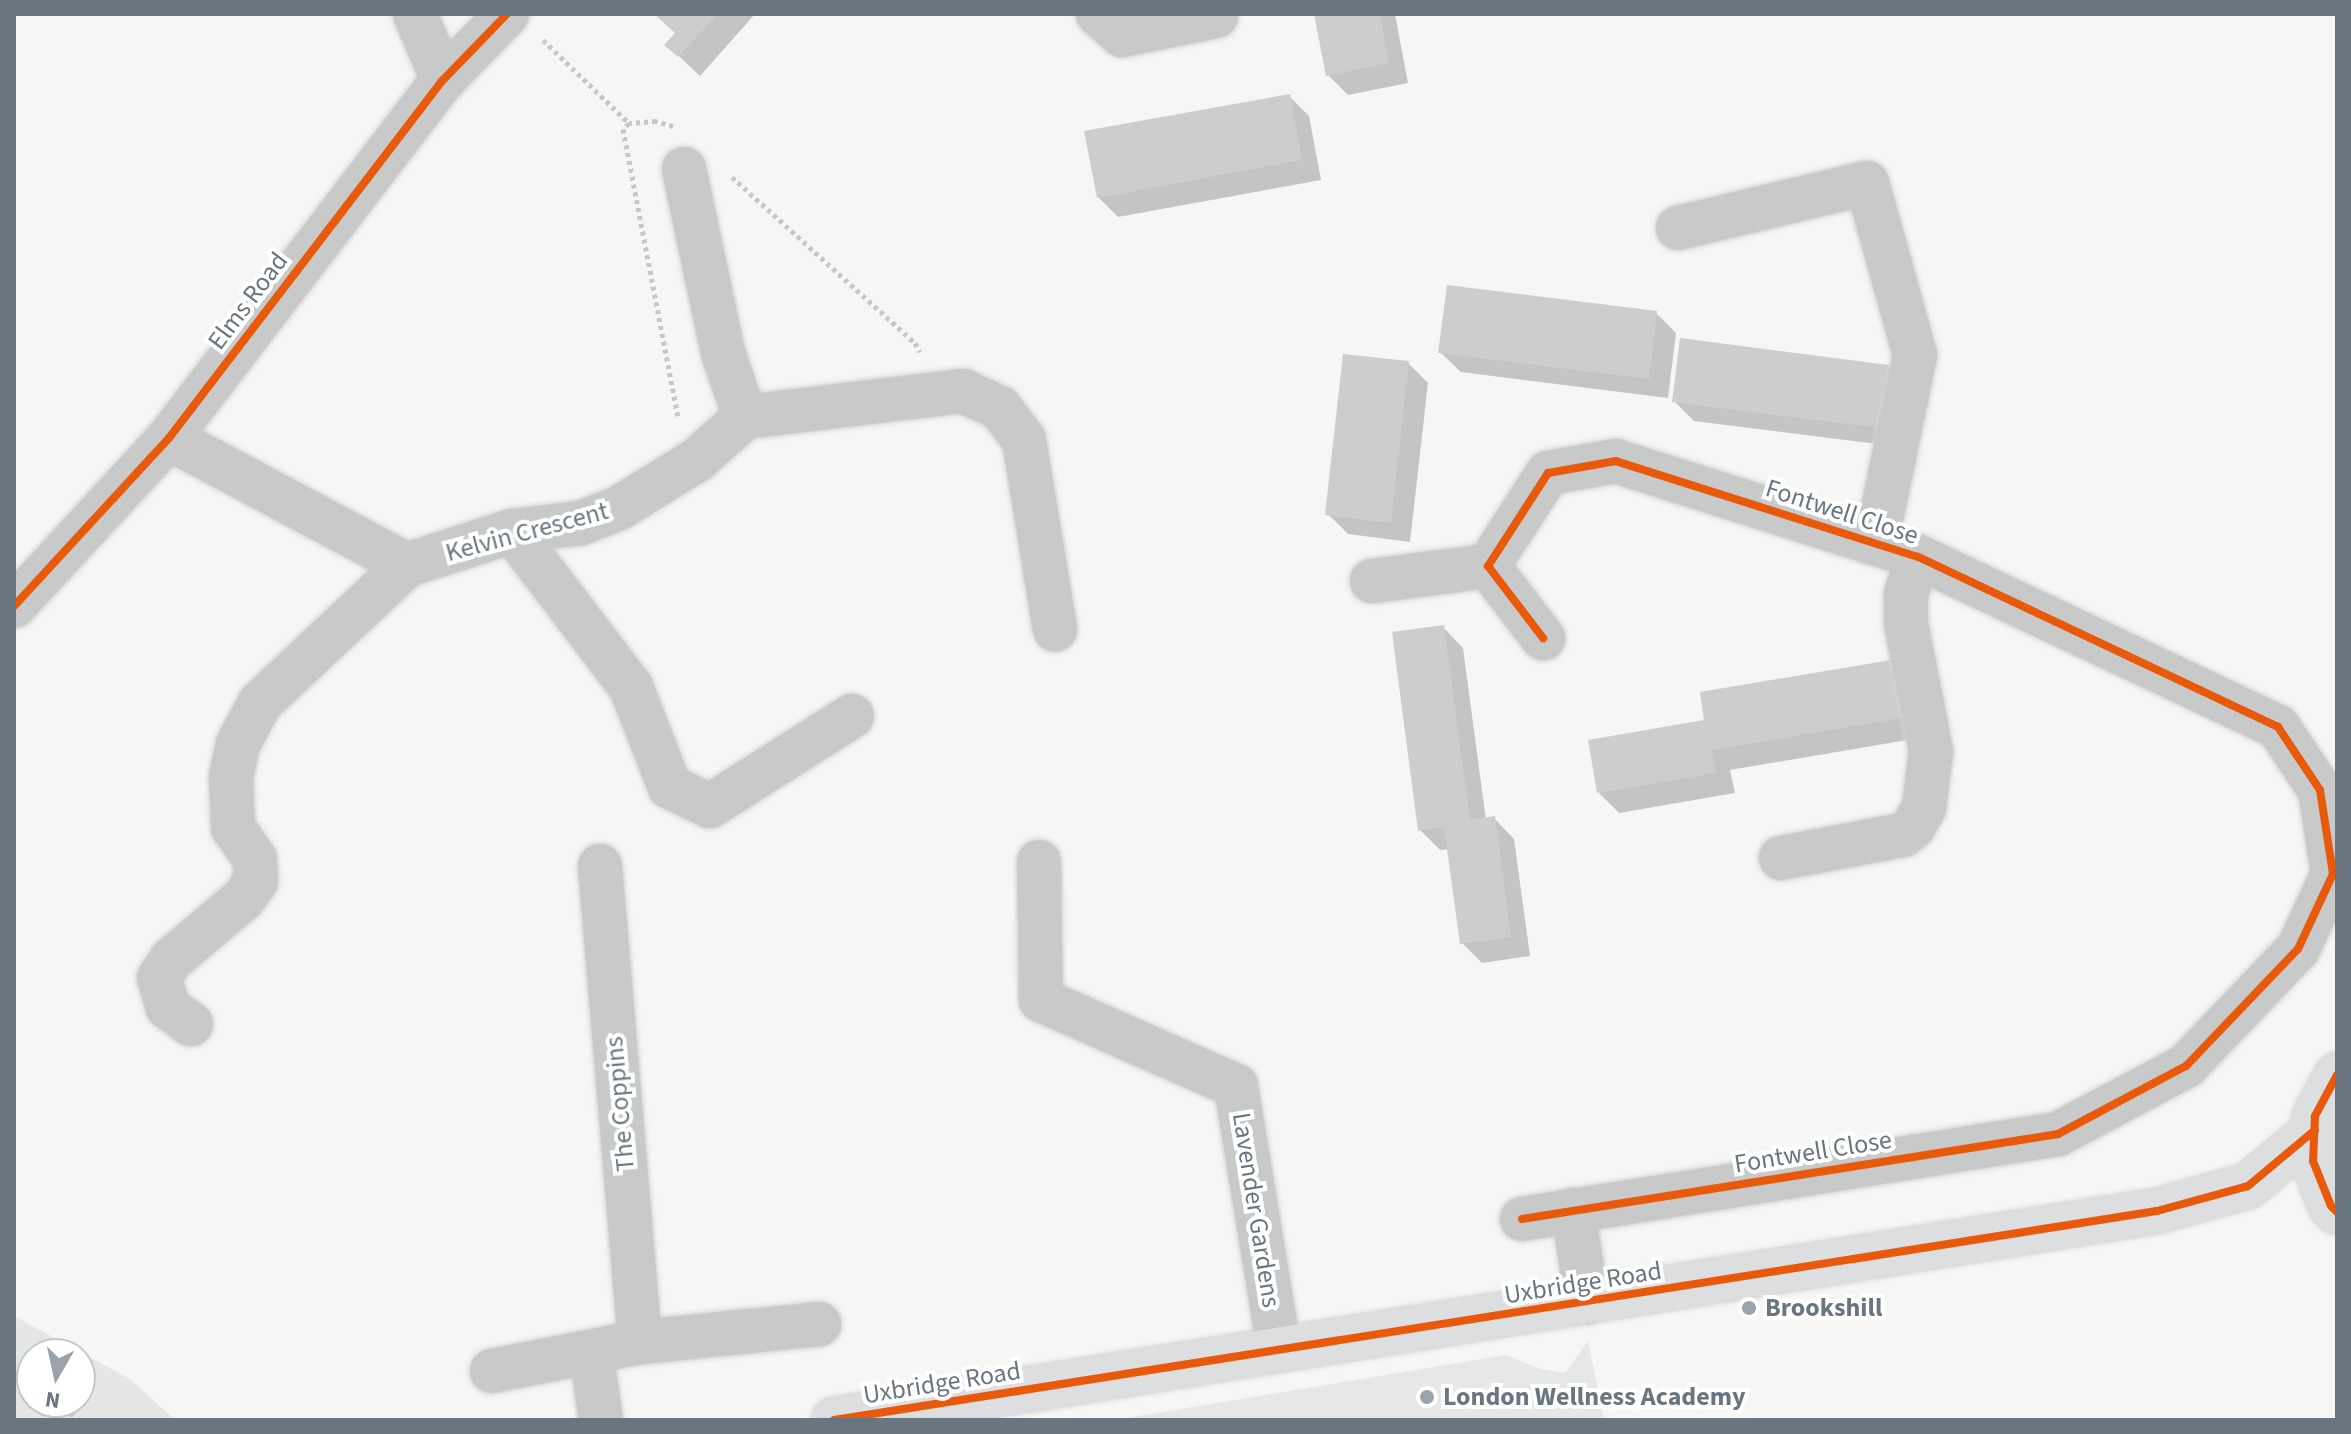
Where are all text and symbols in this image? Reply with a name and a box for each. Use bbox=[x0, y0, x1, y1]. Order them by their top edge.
street label: Elms Road bbox=[201, 246, 295, 356]
street label: Fontwell Close bbox=[1762, 473, 1922, 551]
street label: Kelvin Crescent bbox=[442, 495, 612, 569]
street label: The Coppins bbox=[599, 1035, 641, 1173]
street label: Lavender Gardens bbox=[1225, 1110, 1287, 1310]
street label: Fontwell Close bbox=[1732, 1124, 1894, 1180]
street label: Uxbridge Road bbox=[1502, 1255, 1664, 1311]
place label: Brookshill bbox=[1765, 1292, 1882, 1324]
marker: Brookshill bbox=[1740, 1299, 1758, 1317]
north arrow bbox=[16, 1338, 96, 1418]
street label: Uxbridge Road bbox=[861, 1355, 1023, 1411]
place label: London Wellness Academy bbox=[1443, 1381, 1746, 1413]
text: N bbox=[43, 1383, 62, 1417]
marker: London Wellness Academy bbox=[1418, 1388, 1436, 1406]

